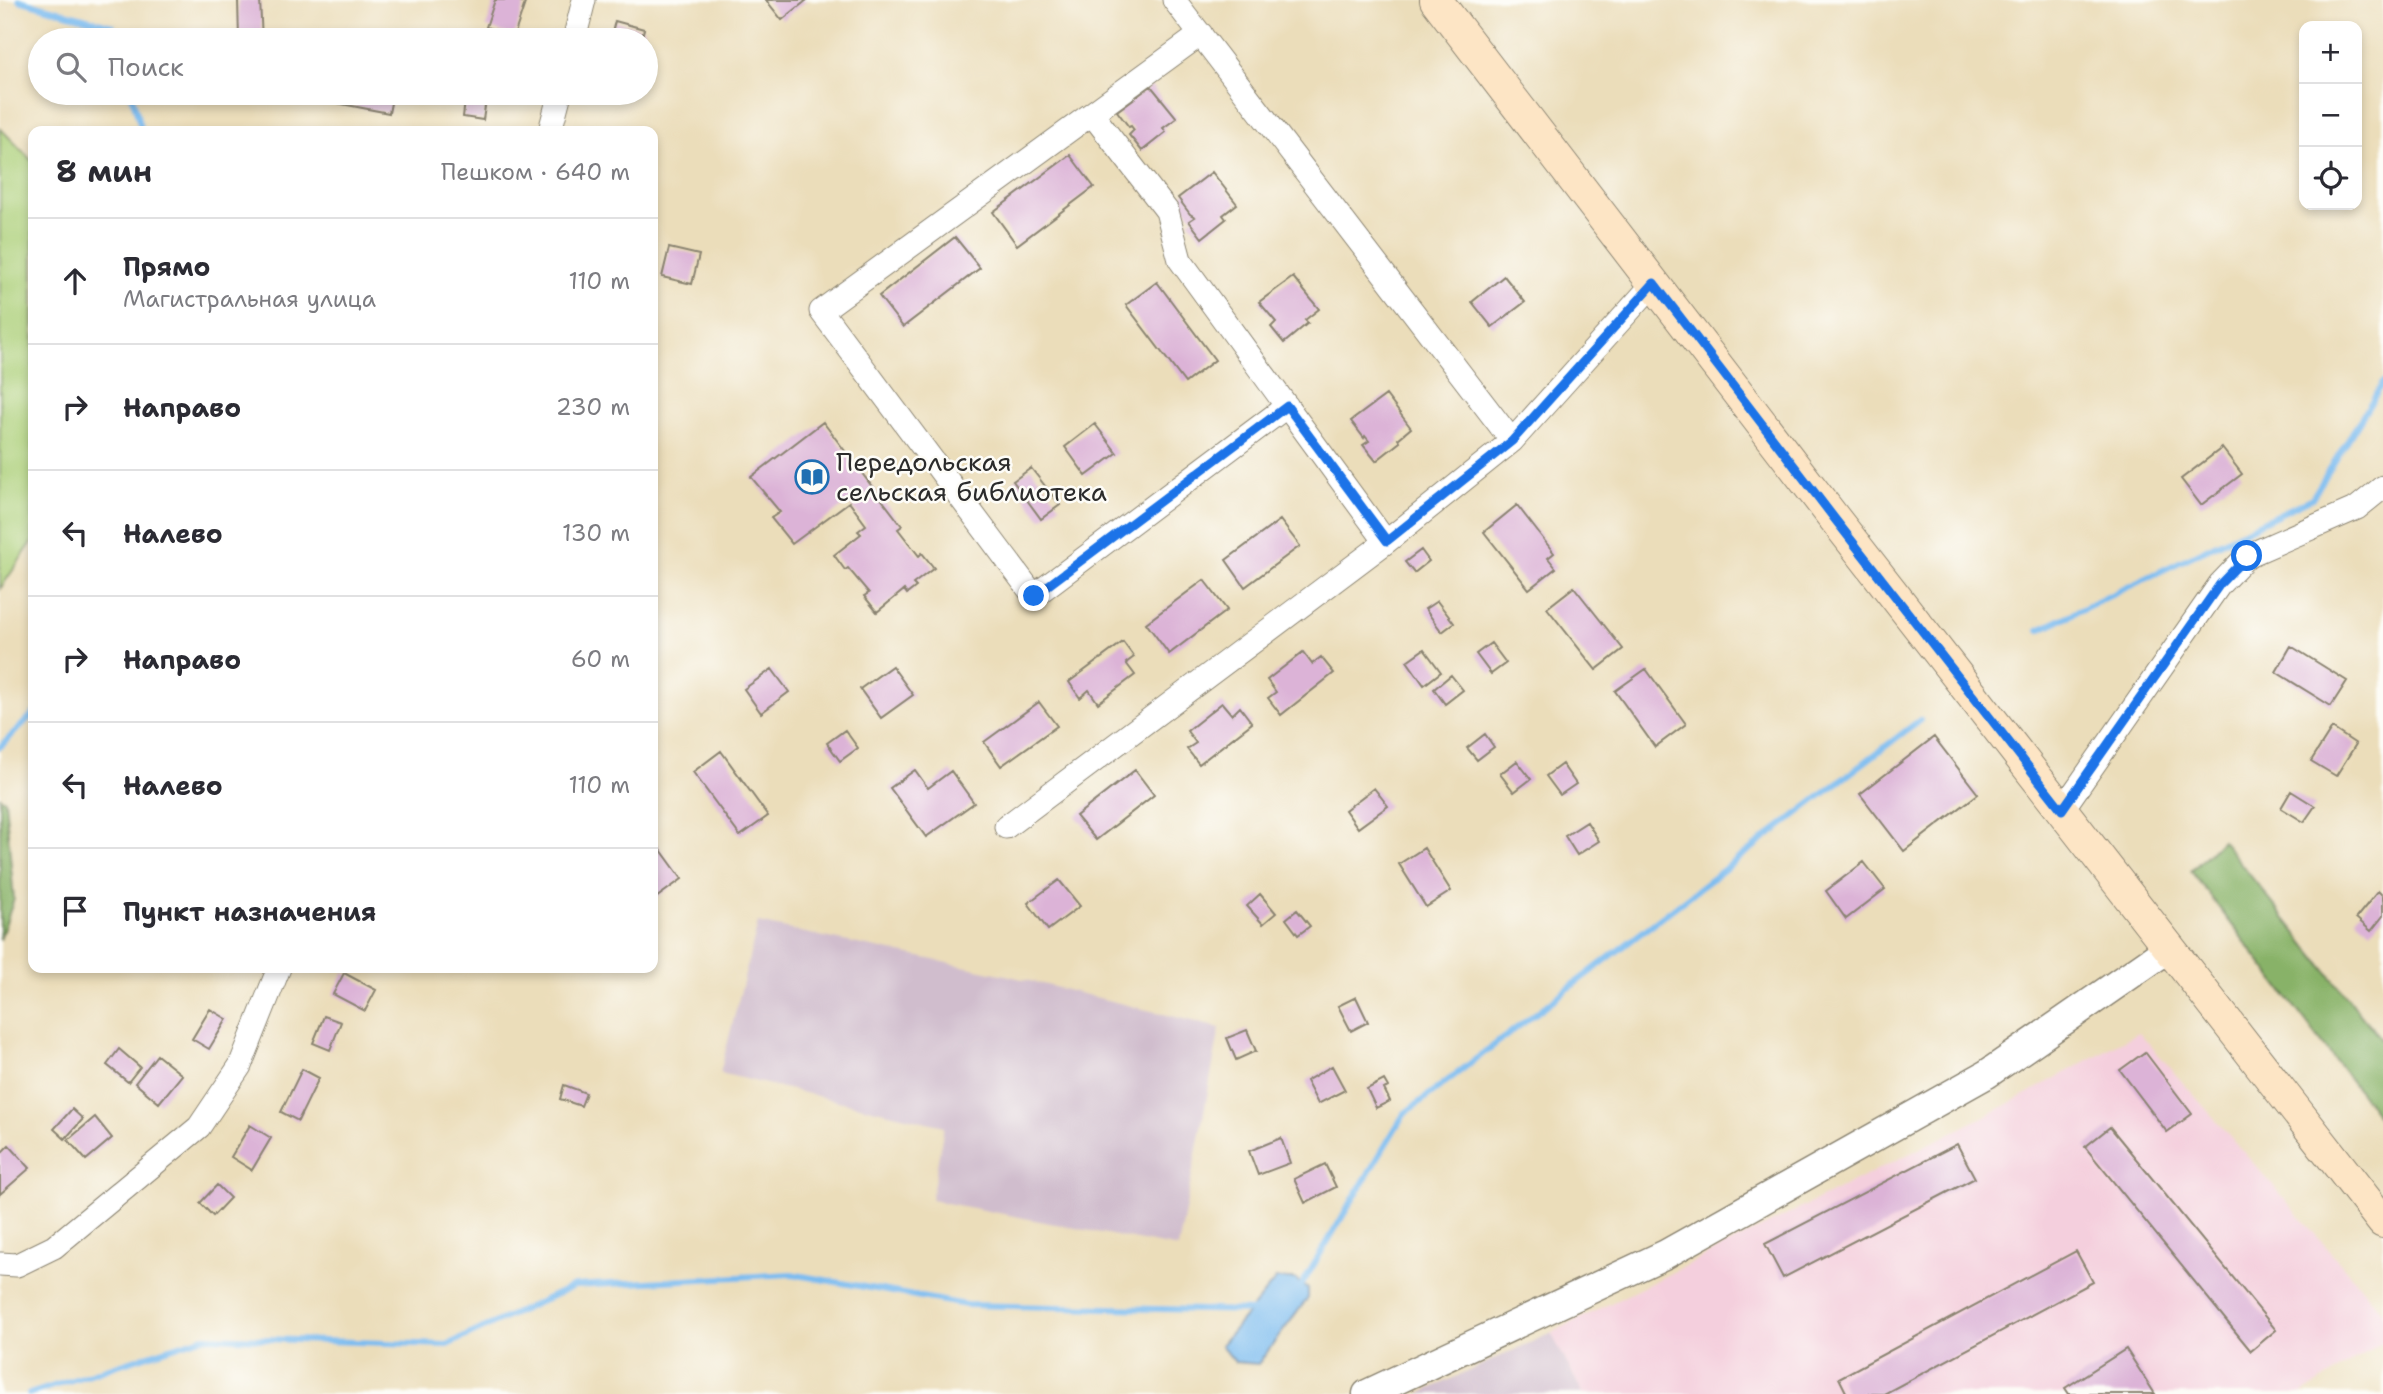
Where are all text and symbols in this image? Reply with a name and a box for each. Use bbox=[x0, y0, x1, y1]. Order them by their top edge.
map controls bbox=[2299, 21, 2362, 210]
button: + bbox=[2299, 21, 2362, 84]
search box bbox=[28, 28, 658, 105]
icon: search bbox=[52, 48, 90, 86]
text: Поиск bbox=[108, 49, 184, 84]
button: − bbox=[2299, 84, 2362, 147]
button: locate bbox=[2299, 147, 2362, 210]
text: 8 мин bbox=[56, 151, 152, 192]
text: Пешком · 640 m bbox=[441, 157, 630, 187]
text: Прямо bbox=[123, 249, 211, 284]
icon: ahead bbox=[56, 262, 94, 300]
text: 110 m bbox=[568, 266, 630, 296]
text: Магистральная улица bbox=[123, 284, 376, 314]
icon: right bbox=[56, 388, 94, 426]
text: Направо bbox=[123, 390, 241, 425]
text: 230 m bbox=[556, 392, 630, 422]
place label: Передольская сельская библиотека bbox=[836, 444, 1107, 509]
library icon: Передольская сельская библиотека bbox=[793, 458, 831, 496]
icon: left bbox=[56, 514, 94, 552]
text: Налево bbox=[123, 516, 223, 551]
text: 130 m bbox=[562, 518, 630, 548]
route start bbox=[2231, 540, 2262, 571]
route end bbox=[1018, 580, 1049, 611]
icon: right bbox=[56, 640, 94, 678]
text: Направо bbox=[123, 642, 241, 677]
text: 60 m bbox=[571, 644, 630, 674]
icon: left bbox=[56, 766, 94, 804]
text: Налево bbox=[123, 768, 223, 803]
text: 110 m bbox=[568, 770, 630, 800]
icon: arrive bbox=[56, 892, 94, 930]
text: Пункт назначения bbox=[123, 894, 376, 929]

